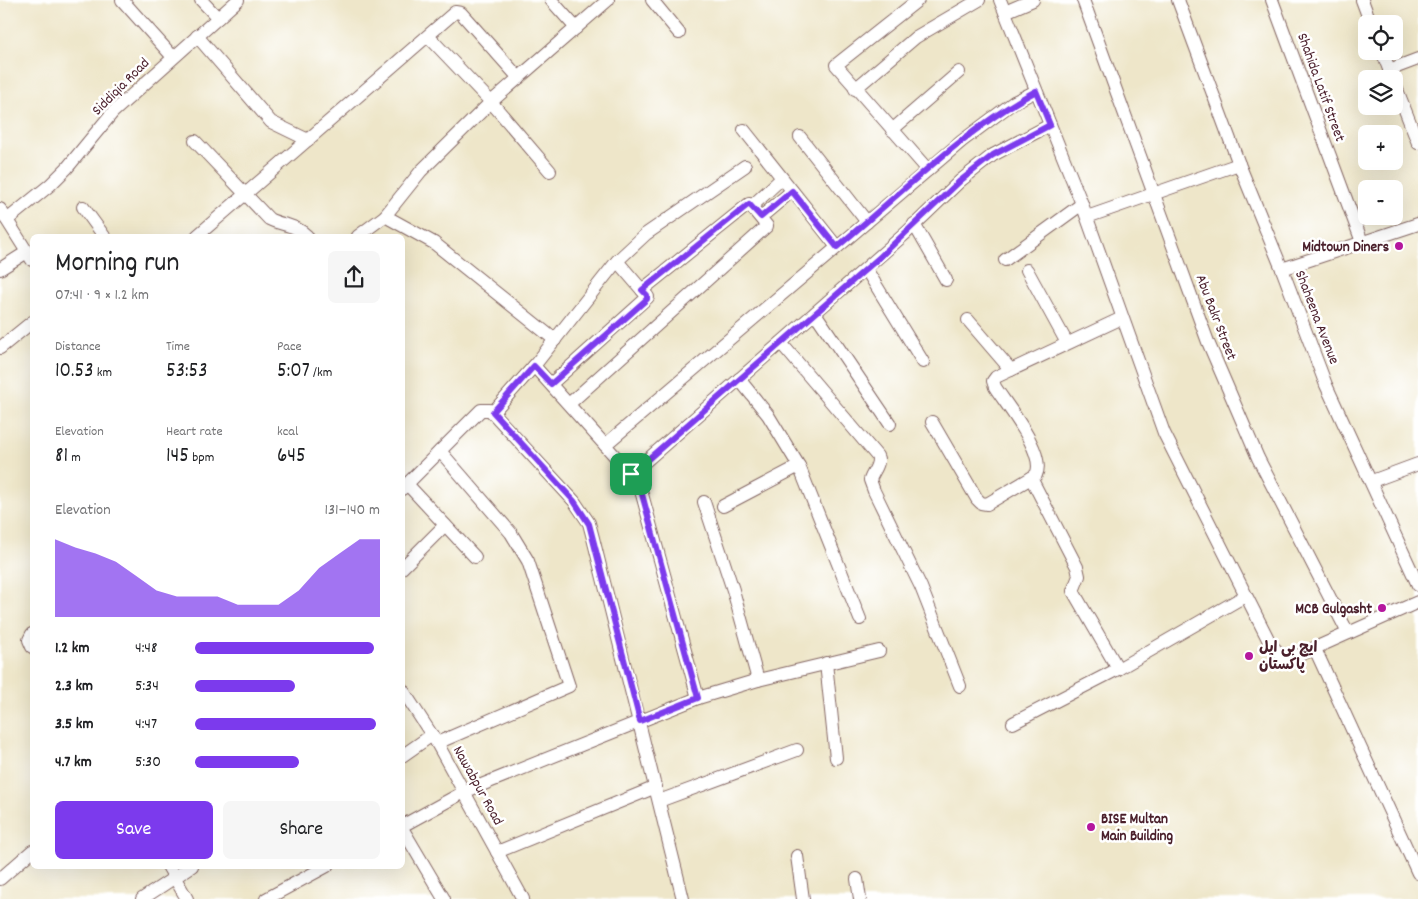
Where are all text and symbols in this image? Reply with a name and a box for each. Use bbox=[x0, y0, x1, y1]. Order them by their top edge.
map controls bbox=[1358, 15, 1403, 225]
button: locate bbox=[1358, 15, 1403, 60]
street label: Shahida Latif Street bbox=[1290, 30, 1350, 146]
street label: Siddiqia Road bbox=[87, 53, 155, 121]
button: layers bbox=[1358, 70, 1403, 115]
button: + bbox=[1358, 125, 1403, 170]
button: − bbox=[1358, 180, 1403, 225]
place label: Midtown Diners bbox=[1302, 237, 1389, 259]
marker: Midtown Diners bbox=[1393, 240, 1405, 252]
text: Morning run bbox=[55, 245, 179, 285]
button: share bbox=[328, 251, 380, 303]
street label: Shaheena Avenue bbox=[1288, 268, 1344, 368]
street label: Abu Bakr Street bbox=[1189, 272, 1242, 364]
text: 07:41 · 9 × 1.2 km bbox=[55, 284, 149, 307]
text: Distance bbox=[55, 337, 101, 357]
text: Time bbox=[166, 337, 190, 357]
text: Pace bbox=[277, 337, 302, 357]
text: 10.53 bbox=[55, 357, 94, 387]
text: 53:53 bbox=[166, 357, 208, 387]
text: 5:07 bbox=[277, 357, 310, 387]
text: km bbox=[94, 363, 112, 383]
text: /km bbox=[310, 363, 332, 383]
text: Elevation bbox=[55, 422, 104, 442]
text: Heart rate bbox=[166, 422, 223, 442]
text: kcal bbox=[277, 422, 298, 442]
text: 81 bbox=[55, 442, 68, 472]
text: 145 bbox=[166, 442, 189, 472]
text: 645 bbox=[277, 442, 306, 472]
text: m bbox=[68, 448, 81, 468]
text: bpm bbox=[189, 448, 214, 468]
pin bbox=[610, 453, 652, 495]
icon: arrive bbox=[617, 460, 645, 488]
text: Elevation bbox=[55, 499, 111, 522]
text: 131–140 m bbox=[324, 499, 380, 522]
place label: MCB Gulgasht bbox=[1295, 599, 1372, 621]
marker: MCB Gulgasht bbox=[1376, 602, 1388, 614]
text: 1.2 km bbox=[55, 637, 89, 660]
text: 4:48 bbox=[135, 637, 157, 660]
place label: ایچ بی ایل پاکستان bbox=[1259, 638, 1317, 677]
marker: ایچ بی ایل پاکستان bbox=[1243, 650, 1255, 662]
text: 2.3 km bbox=[55, 675, 93, 698]
text: 5:34 bbox=[135, 675, 159, 698]
text: 3.5 km bbox=[55, 713, 93, 736]
text: 4:47 bbox=[135, 713, 157, 736]
street label: Nawabpur Road bbox=[446, 742, 508, 830]
text: 4.7 km bbox=[55, 751, 92, 774]
text: 5:30 bbox=[135, 751, 161, 774]
button: Save bbox=[55, 801, 213, 859]
button: Share bbox=[223, 801, 380, 859]
place label: BISE Multan Main Building bbox=[1101, 809, 1174, 848]
marker: BISE Multan Main Building bbox=[1085, 821, 1097, 833]

